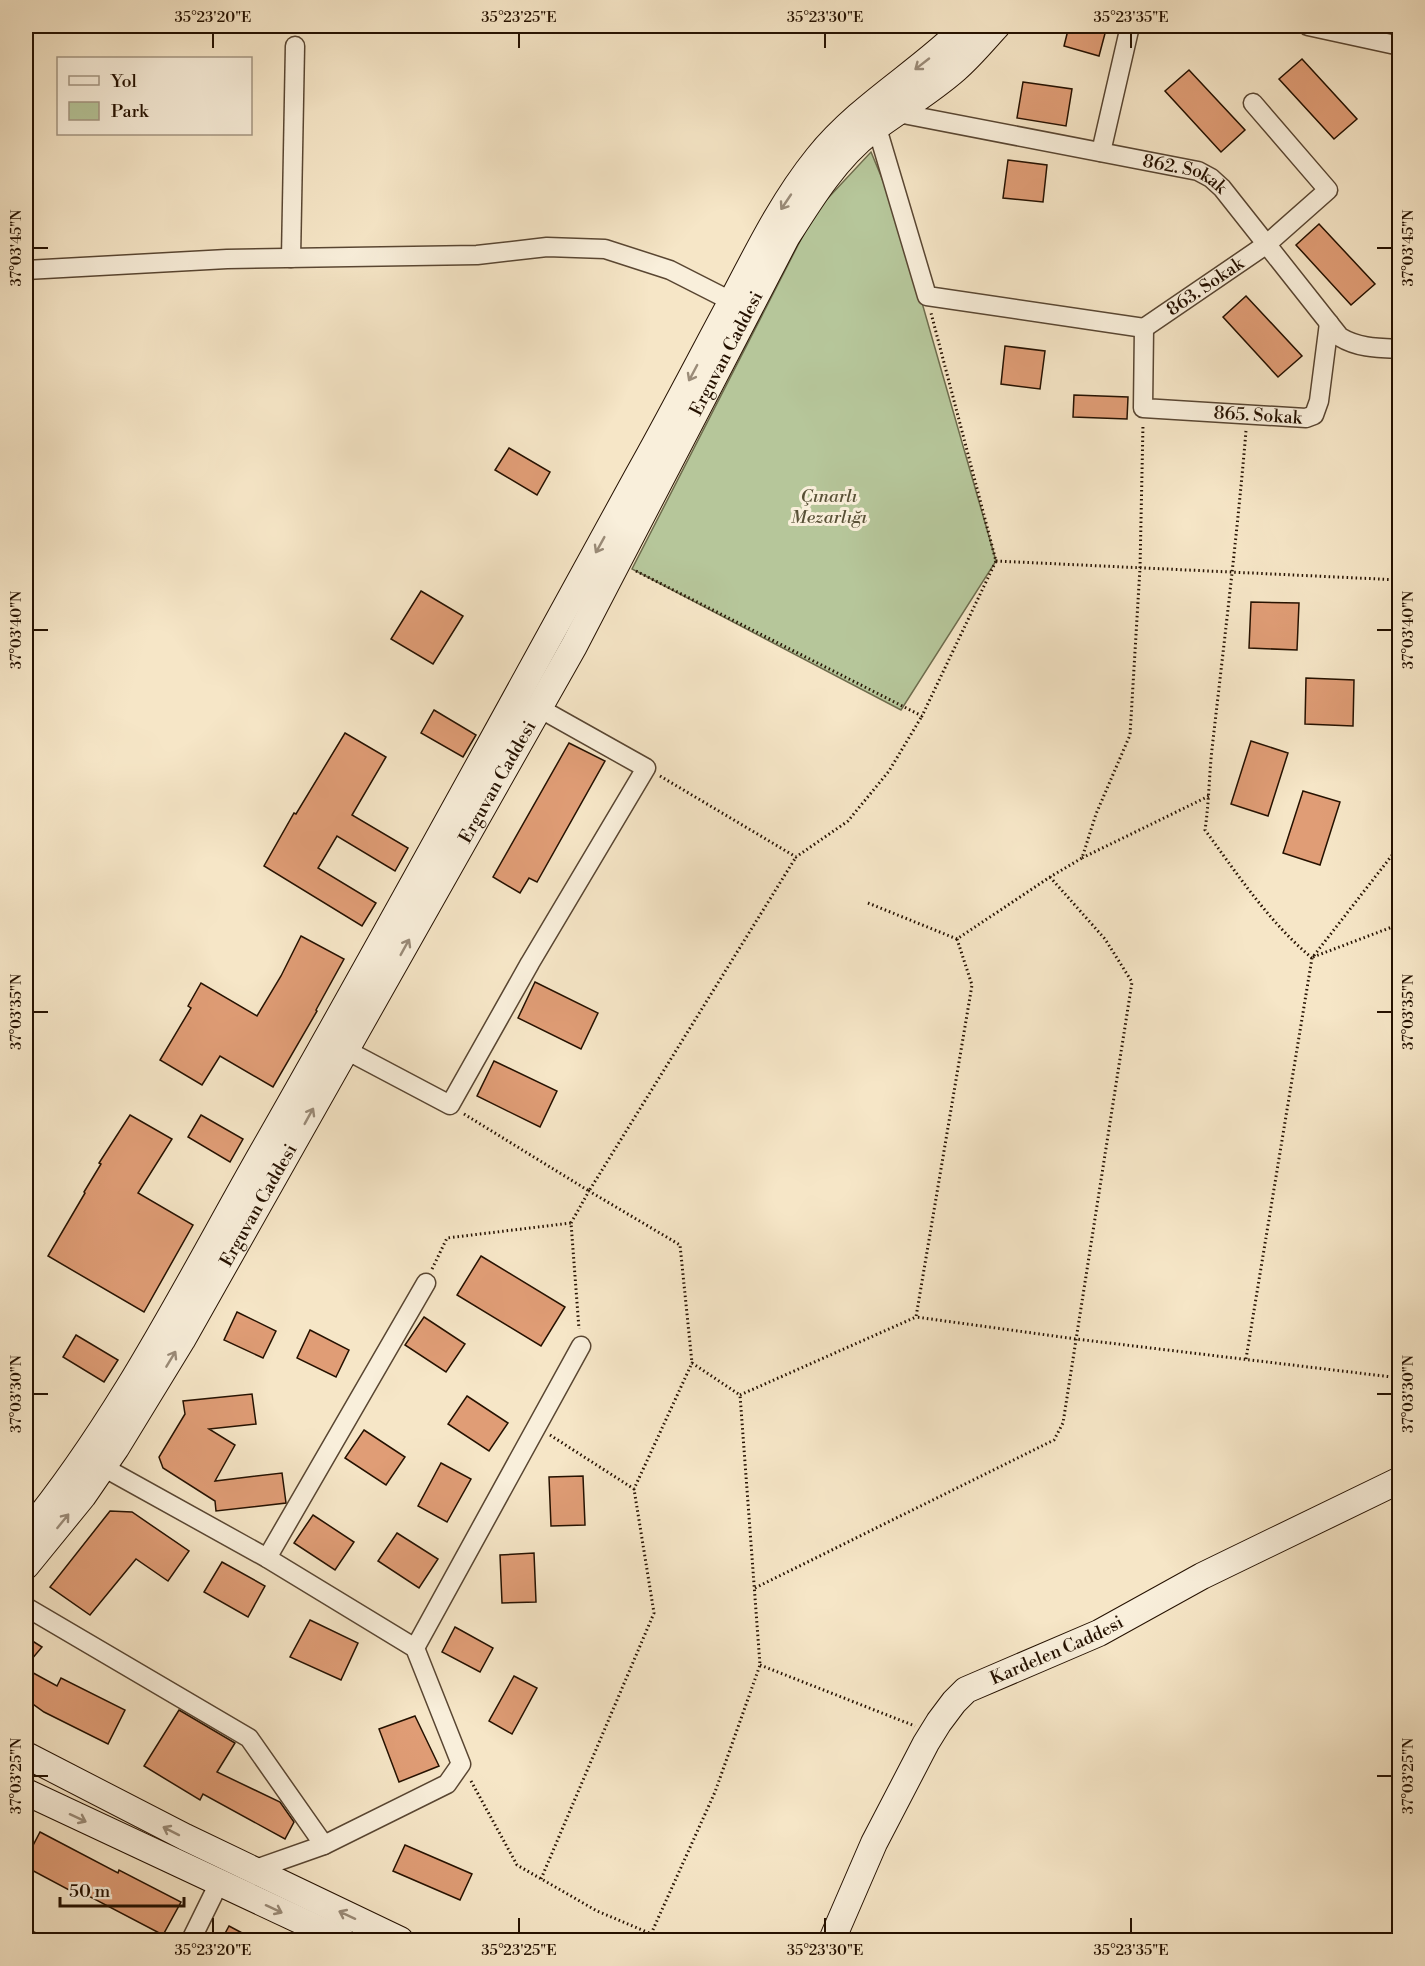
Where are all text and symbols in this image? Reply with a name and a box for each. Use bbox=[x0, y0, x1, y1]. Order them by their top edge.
text: 35°23'20"E bbox=[175, 8, 251, 27]
text: 35°23'25"E bbox=[481, 8, 557, 27]
text: 35°23'30"E bbox=[787, 8, 863, 27]
text: 35°23'35"E bbox=[1093, 8, 1169, 27]
legend bbox=[57, 57, 252, 135]
one-way arrow bbox=[914, 58, 930, 71]
text: Yol bbox=[110, 70, 138, 93]
text: Park bbox=[111, 100, 150, 123]
street label: 862. Sokak bbox=[1141, 149, 1233, 200]
one-way arrow bbox=[779, 193, 791, 210]
text: 37°03'45"N bbox=[7, 210, 26, 286]
text: 37°03'45"N bbox=[1399, 210, 1418, 286]
street label: 863. Sokak bbox=[1162, 251, 1250, 321]
street label: Erguvan Caddesi bbox=[684, 287, 768, 419]
one-way arrow bbox=[687, 364, 698, 382]
street label: 865. Sokak bbox=[1213, 401, 1304, 429]
park label: Çınarlı Mezarlığı bbox=[791, 485, 868, 529]
one-way arrow bbox=[594, 536, 606, 553]
text: 37°03'40"N bbox=[7, 591, 26, 669]
text: 37°03'40"N bbox=[1399, 591, 1418, 669]
street label: Erguvan Caddesi bbox=[453, 717, 541, 847]
one-way arrow bbox=[399, 938, 411, 955]
text: 37°03'35"N bbox=[7, 974, 26, 1050]
text: 37°03'35"N bbox=[1399, 974, 1418, 1050]
one-way arrow bbox=[303, 1108, 315, 1125]
street label: Erguvan Caddesi bbox=[214, 1140, 302, 1270]
one-way arrow bbox=[165, 1351, 177, 1368]
text: 37°03'30"N bbox=[7, 1355, 26, 1433]
text: 37°03'30"N bbox=[1399, 1355, 1418, 1433]
one-way arrow bbox=[56, 1513, 69, 1529]
street label: Kardelen Caddesi bbox=[986, 1610, 1127, 1690]
text: 37°03'25"N bbox=[7, 1738, 26, 1814]
text: 37°03'25"N bbox=[1399, 1738, 1418, 1814]
one-way arrow bbox=[69, 1812, 87, 1824]
one-way arrow bbox=[163, 1824, 181, 1836]
scale bar bbox=[60, 1870, 184, 1908]
text: 50 m bbox=[69, 1880, 111, 1903]
one-way arrow bbox=[265, 1904, 283, 1915]
one-way arrow bbox=[338, 1909, 356, 1921]
text: 35°23'20"E bbox=[175, 1941, 251, 1960]
text: 35°23'25"E bbox=[481, 1941, 557, 1960]
text: 35°23'30"E bbox=[787, 1941, 863, 1960]
text: 35°23'35"E bbox=[1093, 1941, 1169, 1960]

